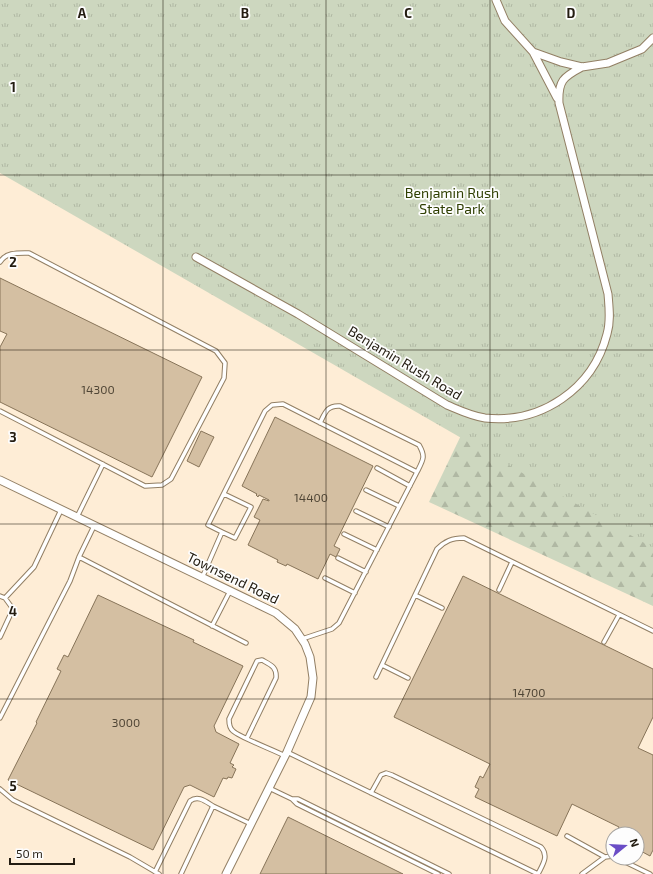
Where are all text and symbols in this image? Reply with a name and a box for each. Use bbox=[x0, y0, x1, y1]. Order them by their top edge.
text: A bbox=[78, 5, 87, 21]
text: B bbox=[241, 5, 249, 21]
text: C bbox=[404, 5, 412, 21]
text: D bbox=[567, 5, 576, 21]
text: 1 bbox=[10, 79, 16, 95]
park label: Benjamin Rush State Park bbox=[405, 184, 499, 217]
text: 2 bbox=[9, 254, 17, 270]
street label: Benjamin Rush Road bbox=[345, 322, 465, 403]
house number: 14300 bbox=[81, 382, 115, 396]
text: 3 bbox=[9, 429, 17, 445]
house number: 14400 bbox=[294, 490, 328, 504]
street label: Townsend Road bbox=[184, 548, 282, 607]
text: 4 bbox=[9, 603, 17, 619]
house number: 14700 bbox=[513, 685, 545, 699]
house number: 3000 bbox=[112, 715, 140, 729]
text: 5 bbox=[9, 778, 17, 794]
north arrow bbox=[605, 826, 645, 866]
text: N bbox=[628, 837, 642, 849]
scale bar bbox=[10, 840, 74, 866]
text: 50 m bbox=[16, 846, 43, 860]

